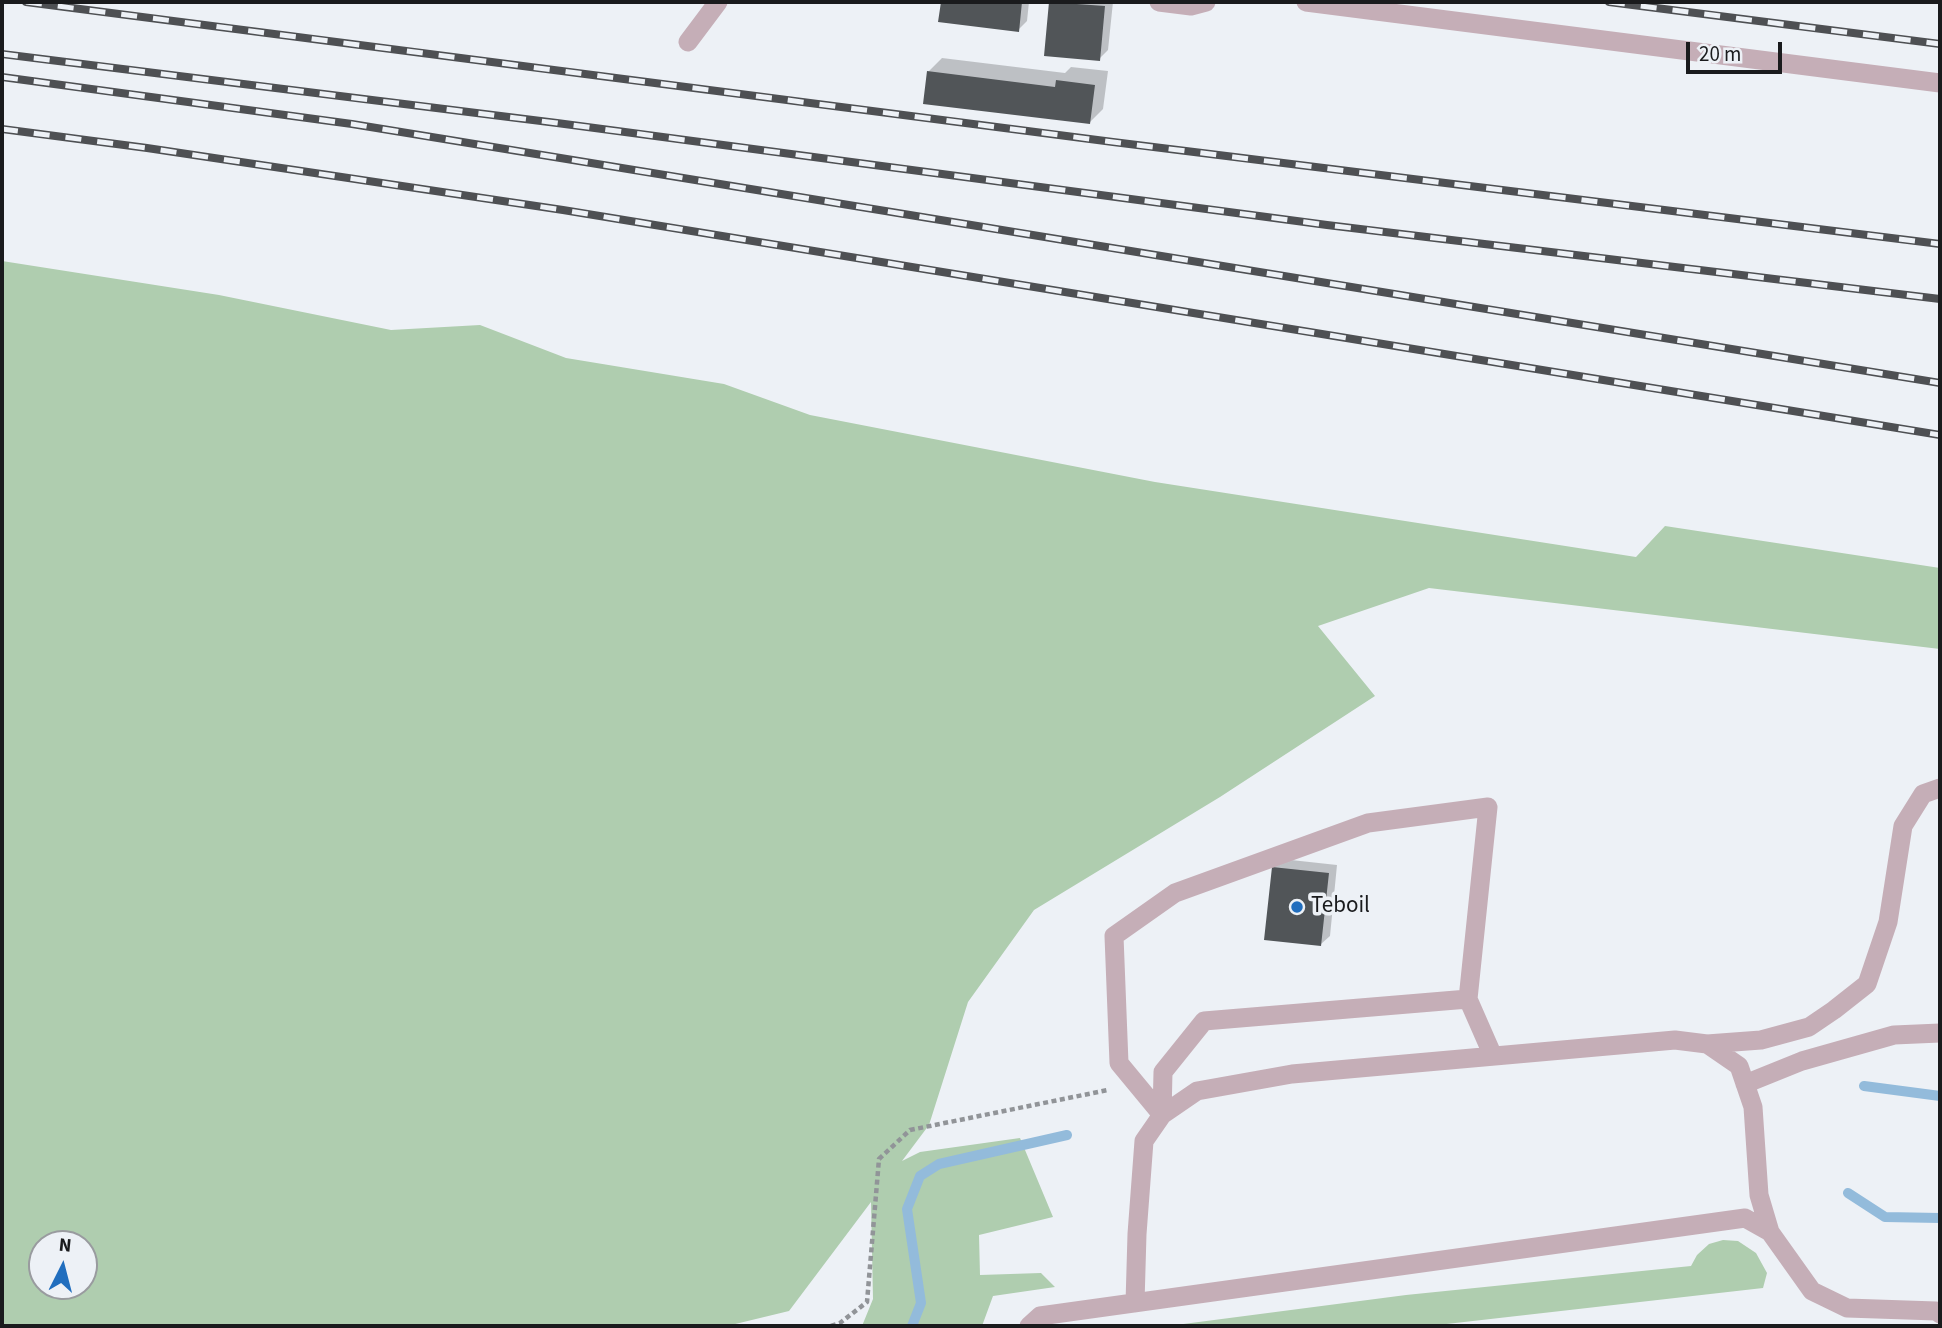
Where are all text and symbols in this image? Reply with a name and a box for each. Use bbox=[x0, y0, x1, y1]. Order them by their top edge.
scale bar bbox=[1690, 28, 1786, 72]
text: 20 m bbox=[1699, 39, 1741, 69]
place label: Teboil bbox=[1311, 893, 1370, 921]
marker: Teboil bbox=[1289, 899, 1305, 915]
north arrow bbox=[28, 1230, 98, 1300]
text: N bbox=[57, 1232, 73, 1260]

